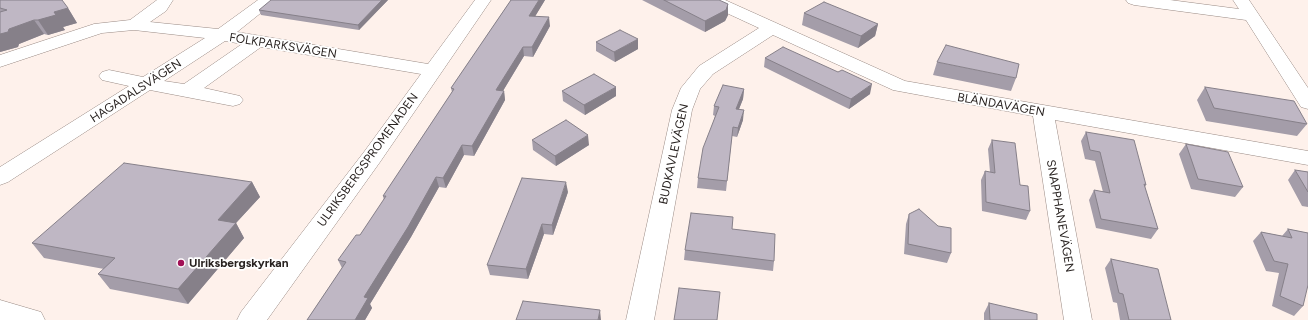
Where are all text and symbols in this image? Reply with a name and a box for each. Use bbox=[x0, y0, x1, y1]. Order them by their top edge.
street label: FOLKPARKSVÄGEN bbox=[228, 30, 338, 62]
street label: HAGADALSVÄGEN bbox=[88, 56, 184, 126]
street label: ULRIKSBERGSPROMENADEN bbox=[315, 90, 421, 230]
street label: BLÄNDAVÄGEN bbox=[956, 90, 1046, 120]
street label: BUDKAVLEVÄGEN bbox=[656, 102, 692, 206]
street label: SNAPPHANEVÄGEN bbox=[1043, 159, 1077, 273]
place label: Ulriksbergskyrkan bbox=[189, 256, 289, 270]
marker: Ulriksbergskyrkan bbox=[176, 258, 186, 268]

